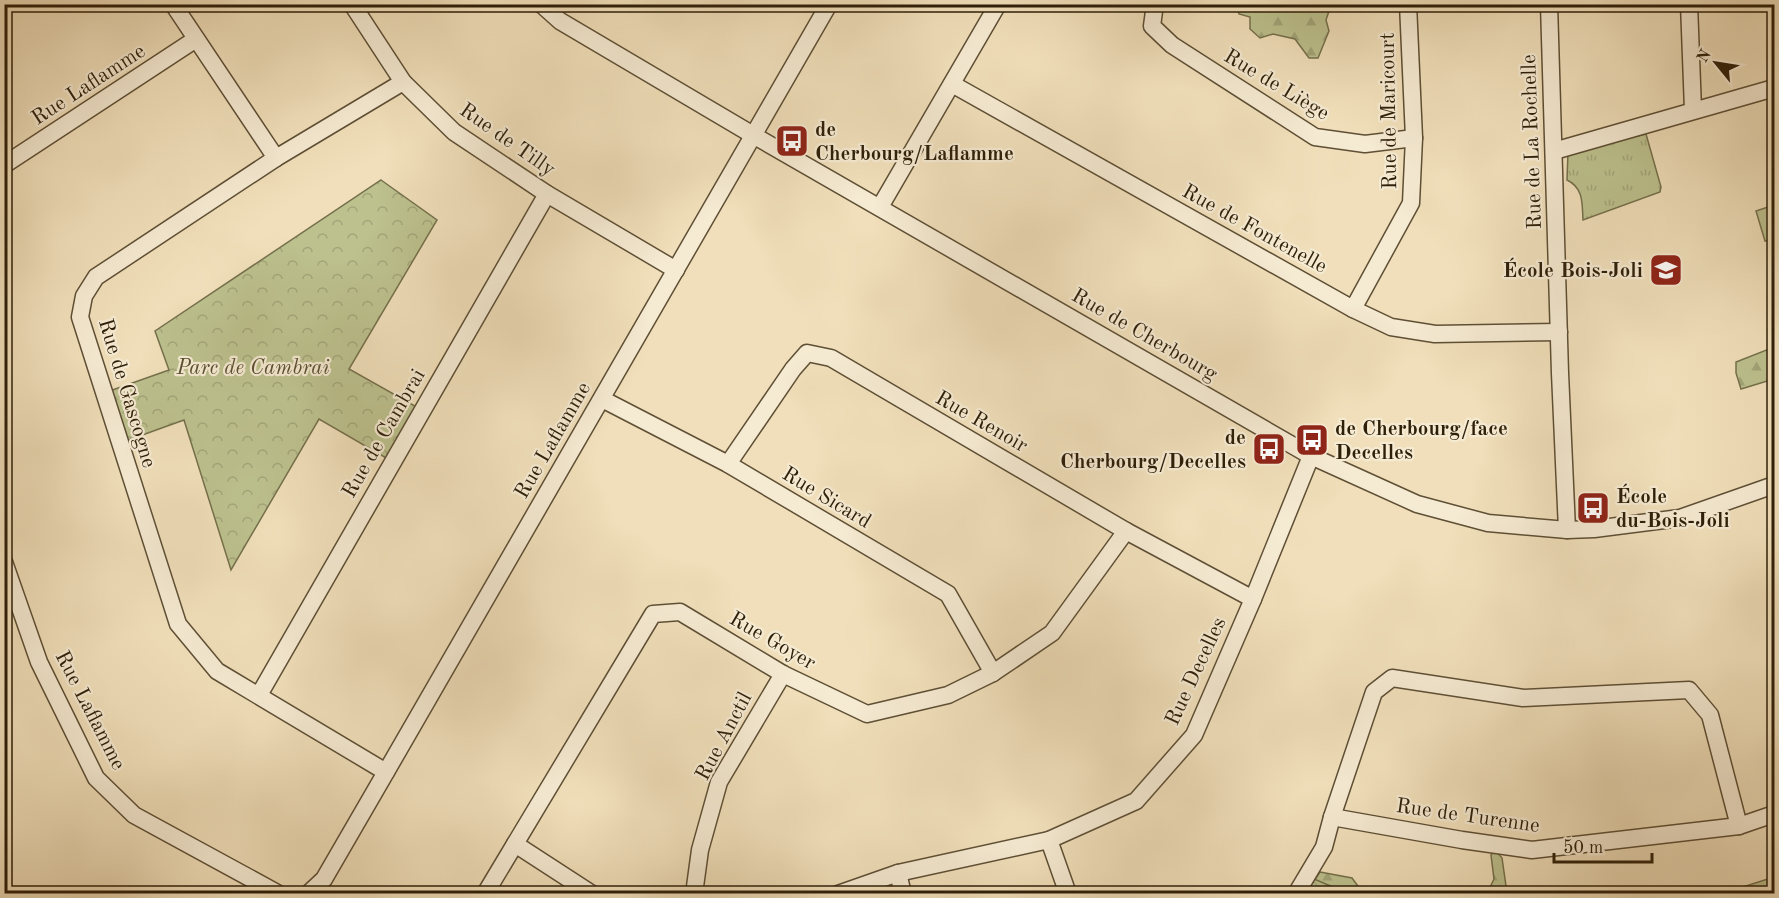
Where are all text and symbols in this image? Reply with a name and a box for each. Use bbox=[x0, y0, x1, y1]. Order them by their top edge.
street label: Rue de Maricourt bbox=[1378, 32, 1401, 190]
north arrow bbox=[1686, 33, 1746, 93]
street label: Rue Laflamme bbox=[28, 41, 149, 130]
street label: Rue de Liège bbox=[1220, 46, 1333, 125]
text: N bbox=[1695, 47, 1715, 66]
street label: Rue de La Rochelle bbox=[1519, 54, 1546, 230]
street label: Rue de Tilly bbox=[455, 100, 559, 181]
place label: de Cherbourg/Laflamme bbox=[815, 120, 1014, 165]
bus stop icon: de Cherbourg/Laflamme bbox=[774, 123, 810, 159]
street label: Rue de Fontenelle bbox=[1178, 181, 1330, 278]
school or university icon: École Bois-Joli bbox=[1648, 252, 1684, 288]
place label: École Bois-Joli bbox=[1503, 257, 1643, 282]
street label: Rue de Cherbourg bbox=[1068, 285, 1221, 386]
street label: Rue de Gascogne bbox=[94, 316, 159, 471]
park label: Parc de Cambrai bbox=[175, 358, 330, 379]
street label: Rue de Cambrai bbox=[339, 366, 430, 502]
street label: Rue Laflamme bbox=[512, 379, 595, 503]
street label: Rue Renoir bbox=[932, 388, 1031, 457]
place label: de Cherbourg/face Decelles bbox=[1335, 419, 1508, 464]
bus stop icon: de Cherbourg/face Decelles bbox=[1294, 422, 1330, 458]
place label: de Cherbourg/Decelles bbox=[1060, 428, 1246, 473]
bus stop icon: de Cherbourg/Decelles bbox=[1251, 431, 1287, 467]
street label: Rue Sicard bbox=[778, 464, 874, 533]
place label: École du-Bois-Joli bbox=[1616, 483, 1730, 532]
bus stop icon: École du-Bois-Joli bbox=[1575, 490, 1611, 526]
street label: Rue Goyer bbox=[726, 608, 819, 675]
street label: Rue Decelles bbox=[1162, 614, 1231, 729]
street label: Rue Laflamme bbox=[51, 648, 129, 774]
street label: Rue Anctil bbox=[692, 689, 757, 784]
street label: Rue de Turenne bbox=[1394, 796, 1541, 837]
scale bar bbox=[1554, 826, 1652, 864]
text: 50 m bbox=[1563, 839, 1603, 857]

